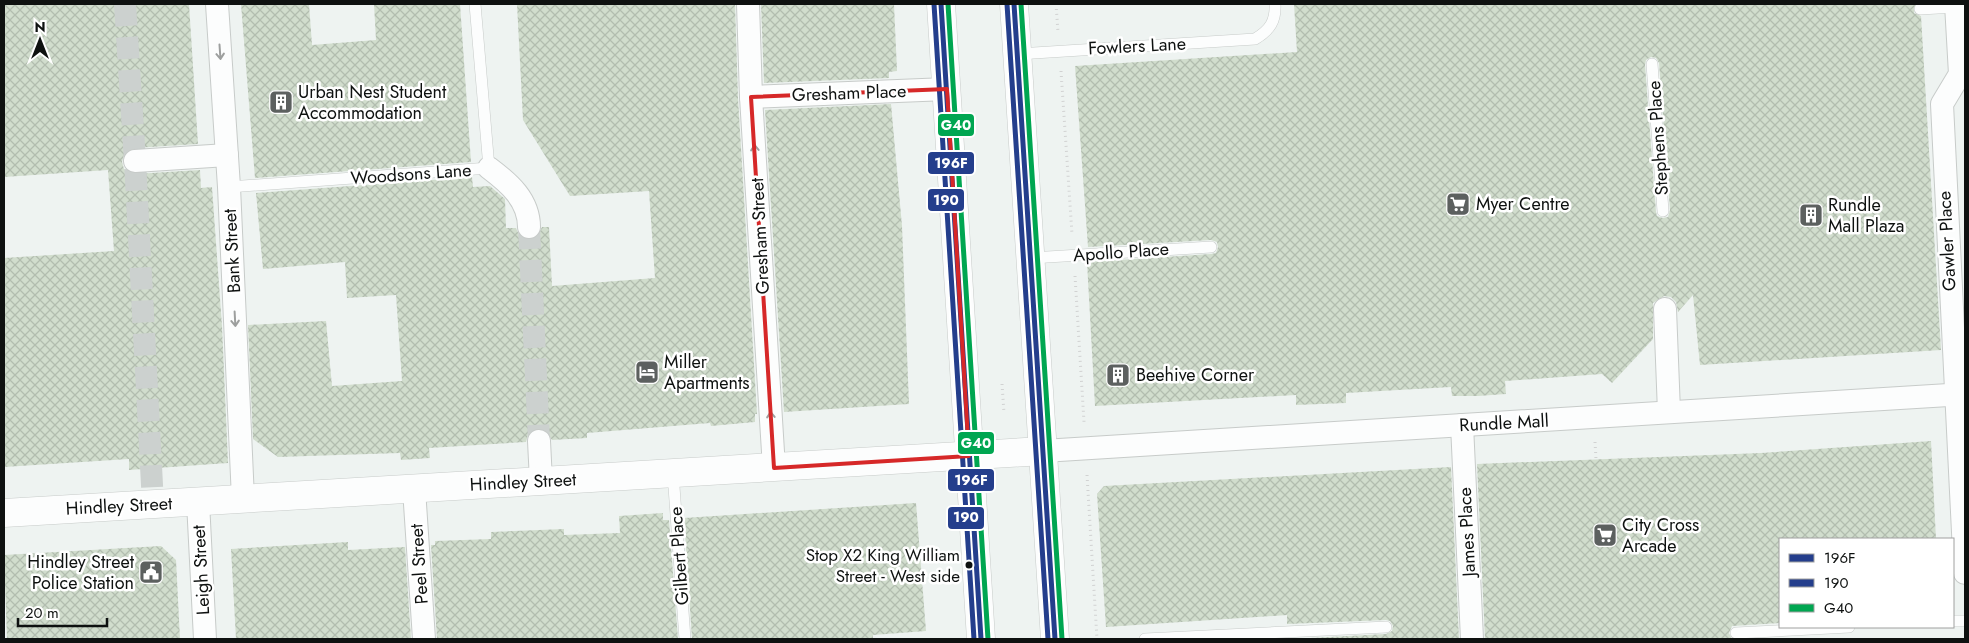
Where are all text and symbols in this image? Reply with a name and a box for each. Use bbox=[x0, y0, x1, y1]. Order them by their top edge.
north arrow bbox=[15, 15, 65, 65]
text: N bbox=[34, 17, 46, 37]
street label: Fowlers Lane bbox=[1087, 30, 1187, 62]
one-way arrow bbox=[216, 44, 225, 60]
street label: Gresham Place bbox=[791, 78, 907, 108]
place label: Urban Nest Student Accommodation bbox=[298, 79, 447, 126]
street label: Stephens Place bbox=[1641, 80, 1675, 196]
building icon: Urban Nest Student Accommodation bbox=[268, 89, 294, 115]
line badge: G40 bbox=[937, 113, 975, 137]
text: G40 bbox=[941, 115, 971, 135]
one-way arrow bbox=[750, 144, 759, 160]
line badge: 196F bbox=[927, 151, 975, 175]
text: 196F bbox=[934, 153, 968, 173]
street label: Woodsons Lane bbox=[350, 157, 472, 191]
street label: Gresham Street bbox=[744, 176, 776, 295]
line badge: 190 bbox=[927, 188, 965, 212]
text: 190 bbox=[933, 190, 959, 210]
street label: Gawler Place bbox=[1931, 190, 1963, 292]
supermarket icon: Myer Centre bbox=[1445, 191, 1471, 217]
place label: Myer Centre bbox=[1476, 191, 1570, 217]
place label: Rundle Mall Plaza bbox=[1828, 192, 1905, 239]
building icon: Rundle Mall Plaza bbox=[1798, 202, 1824, 228]
street label: Bank Street bbox=[217, 207, 247, 294]
street label: Apollo Place bbox=[1072, 236, 1170, 268]
one-way arrow bbox=[230, 311, 239, 327]
place label: Miller Apartments bbox=[664, 349, 750, 396]
hotel icon: Miller Apartments bbox=[634, 359, 660, 385]
building icon: Beehive Corner bbox=[1105, 362, 1131, 388]
place label: Beehive Corner bbox=[1136, 362, 1255, 388]
street label: Rundle Mall bbox=[1459, 408, 1549, 438]
one-way arrow bbox=[766, 411, 775, 427]
line badge: G40 bbox=[957, 431, 995, 455]
text: G40 bbox=[961, 433, 991, 453]
street label: Hindley Street bbox=[469, 466, 578, 498]
line badge: 196F bbox=[947, 468, 995, 492]
text: 196F bbox=[954, 470, 988, 490]
street label: James Place bbox=[1452, 487, 1482, 579]
street label: Hindley Street bbox=[65, 490, 174, 522]
street label: Gilbert Place bbox=[663, 506, 695, 606]
line badge: 190 bbox=[947, 506, 985, 530]
text: 190 bbox=[953, 507, 979, 527]
place label: City Cross Arcade bbox=[1622, 512, 1699, 559]
street label: Peel Street bbox=[403, 522, 435, 605]
supermarket icon: City Cross Arcade bbox=[1592, 522, 1618, 548]
street label: Leigh Street bbox=[186, 524, 216, 616]
legend bbox=[1779, 538, 1954, 628]
place label: Stop X2 King William Street - West side bbox=[806, 543, 960, 588]
text: 196F bbox=[1824, 547, 1856, 569]
place label: Hindley Street Police Station bbox=[27, 549, 135, 596]
public building icon: Hindley Street Police Station bbox=[138, 559, 164, 585]
marker: Stop X2 King William Street - West side bbox=[964, 560, 974, 570]
text: 190 bbox=[1824, 572, 1848, 594]
scale bar bbox=[18, 596, 106, 628]
text: G40 bbox=[1824, 597, 1853, 619]
text: 20 m bbox=[25, 602, 59, 624]

